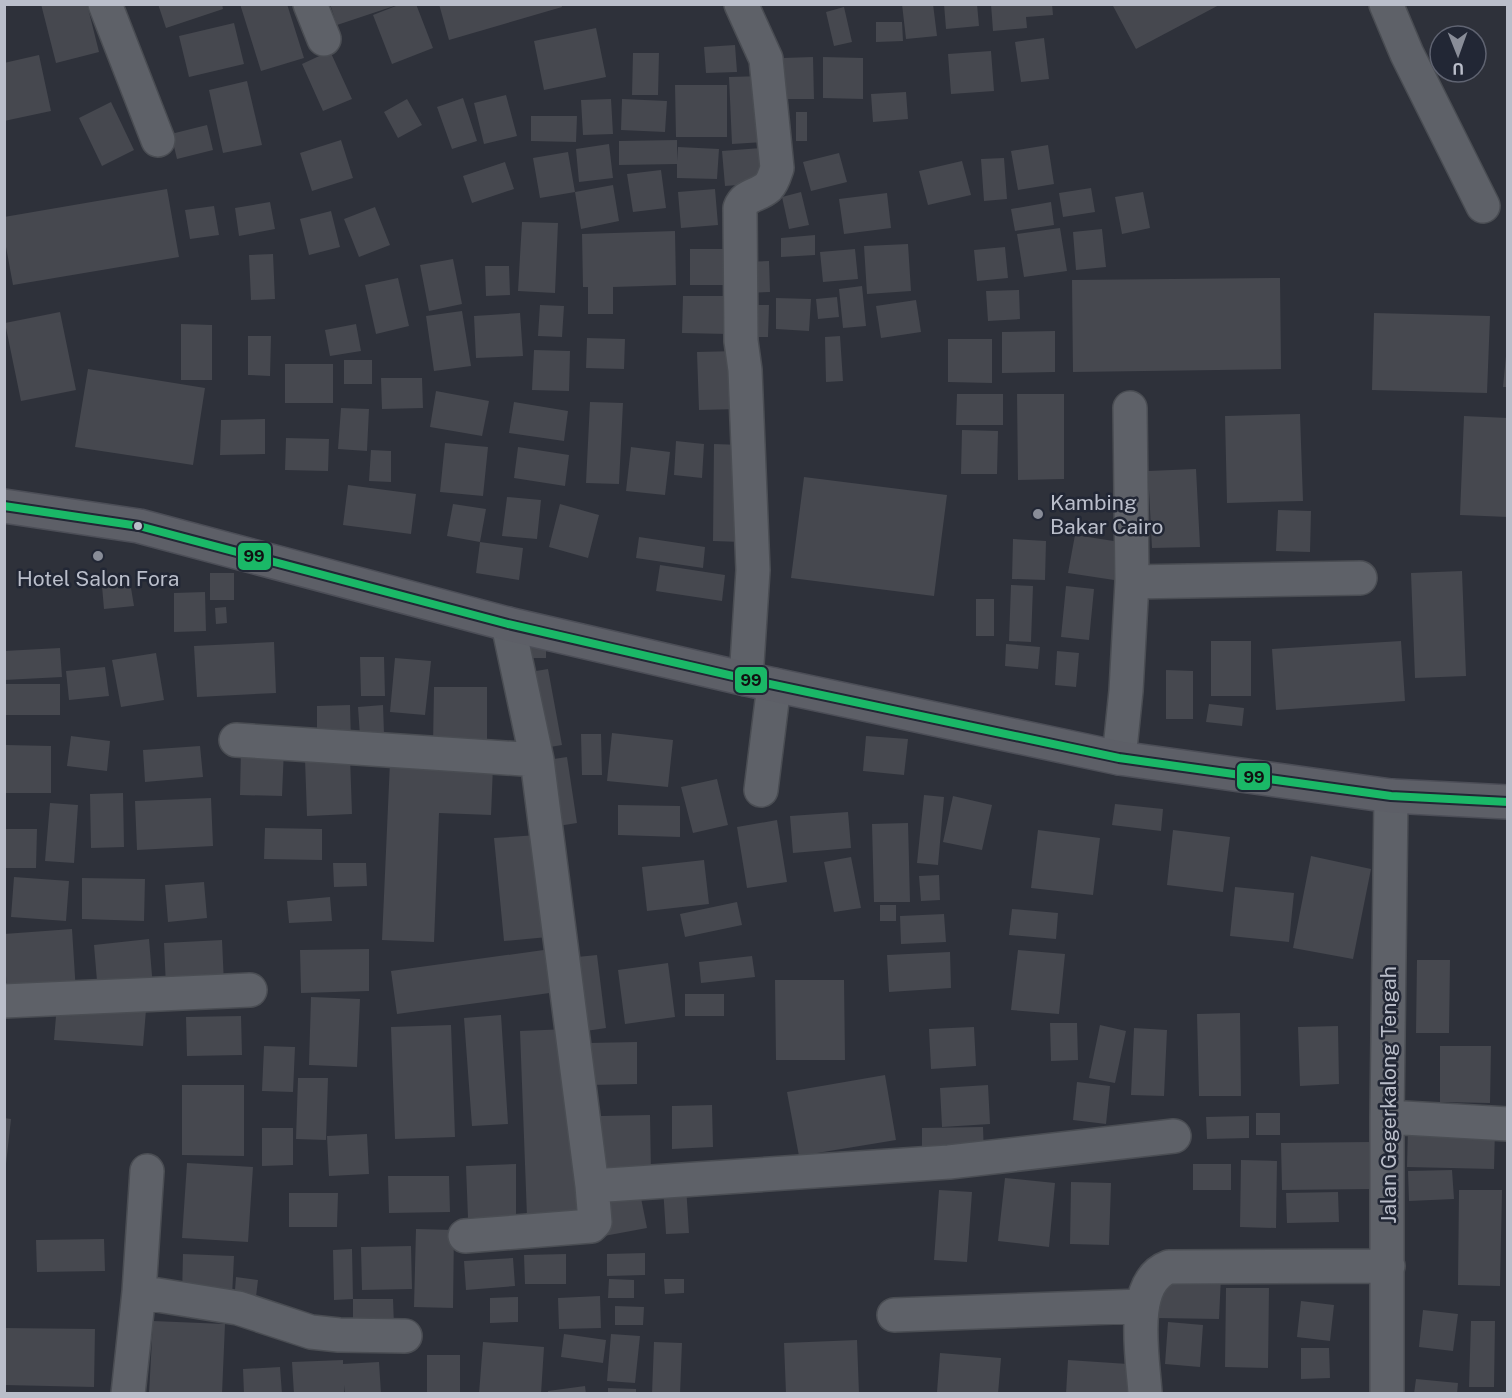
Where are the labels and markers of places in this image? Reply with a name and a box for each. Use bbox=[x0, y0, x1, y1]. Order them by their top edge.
place label: Kambing Bakar Cairo bbox=[1050, 490, 1163, 539]
marker: Kambing Bakar Cairo bbox=[1031, 507, 1045, 521]
unlabelled marker bbox=[132, 520, 144, 532]
marker: Hotel Salon Fora bbox=[91, 549, 105, 563]
place label: Hotel Salon Fora bbox=[17, 566, 179, 591]

